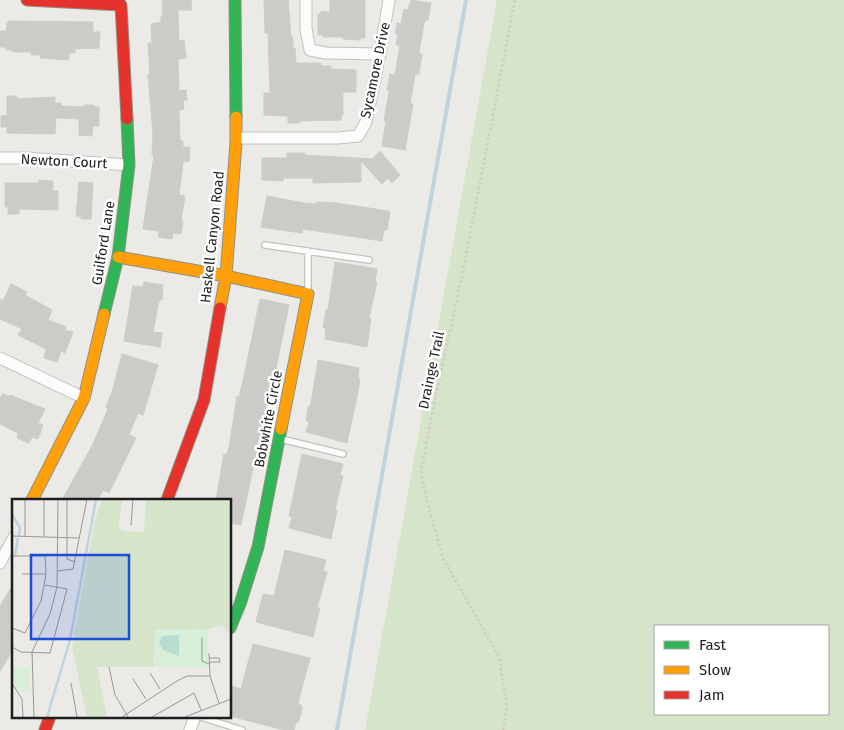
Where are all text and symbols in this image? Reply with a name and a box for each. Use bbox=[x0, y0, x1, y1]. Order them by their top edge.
street label: Sycamore Drive bbox=[357, 20, 394, 120]
street label: Newton Court bbox=[20, 151, 109, 172]
street label: Haskell Canyon Road bbox=[197, 170, 228, 304]
street label: Guilford Lane bbox=[88, 200, 119, 286]
street label: Drainge Trail bbox=[415, 329, 448, 411]
street label: Bobwhite Circle bbox=[251, 369, 286, 469]
inset map bbox=[12, 499, 231, 718]
legend bbox=[654, 625, 829, 715]
text: Fast bbox=[699, 636, 726, 654]
text: Slow bbox=[699, 661, 731, 679]
text: Jam bbox=[699, 686, 725, 704]

